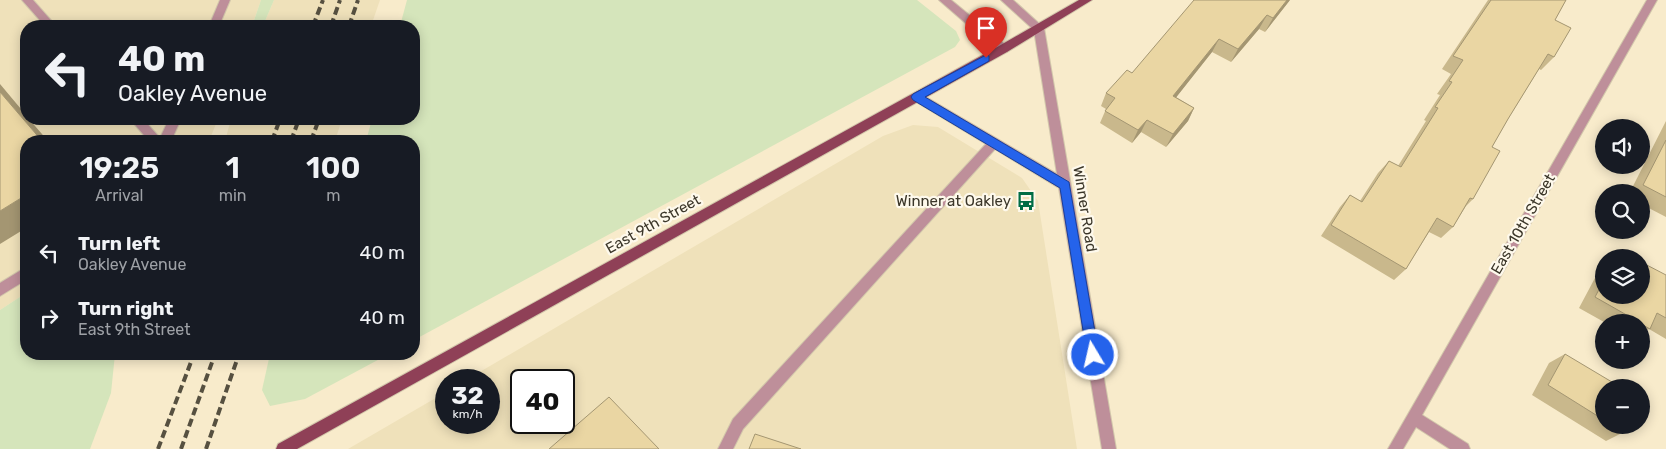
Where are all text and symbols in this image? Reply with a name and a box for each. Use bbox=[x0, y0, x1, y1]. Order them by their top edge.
pin bbox=[965, 7, 1007, 58]
icon: arrive bbox=[972, 14, 1000, 42]
text: 40 m bbox=[118, 38, 205, 80]
icon: left bbox=[35, 40, 100, 105]
text: Oakley Avenue bbox=[118, 80, 267, 107]
map controls bbox=[1595, 119, 1650, 434]
button: sound bbox=[1595, 119, 1650, 174]
text: 19:25 bbox=[80, 150, 159, 186]
text: 1 bbox=[225, 150, 240, 186]
text: 100 bbox=[306, 150, 360, 186]
street label: Winner Road bbox=[1069, 165, 1101, 253]
street label: East 10th Street bbox=[1487, 171, 1559, 277]
button: search bbox=[1595, 184, 1650, 239]
text: Arrival bbox=[95, 186, 143, 205]
text: min bbox=[219, 186, 247, 205]
text: m bbox=[326, 186, 340, 205]
street label: East 9th Street bbox=[603, 190, 704, 257]
bus stop icon: Winner at Oakley bbox=[1015, 190, 1037, 212]
place label: Winner at Oakley bbox=[896, 192, 1011, 210]
text: Turn left bbox=[78, 232, 160, 255]
icon: left bbox=[35, 239, 63, 267]
text: 40 m bbox=[360, 241, 405, 264]
button: layers bbox=[1595, 249, 1650, 304]
text: Oakley Avenue bbox=[78, 255, 186, 274]
text: Turn right bbox=[78, 297, 173, 320]
icon: right bbox=[35, 304, 63, 332]
text: 40 m bbox=[360, 306, 405, 329]
button: + bbox=[1595, 314, 1650, 369]
text: East 9th Street bbox=[78, 320, 191, 339]
position arrow bbox=[1066, 328, 1118, 380]
speed limit sign: 40 bbox=[510, 369, 575, 434]
button: − bbox=[1595, 379, 1650, 434]
text: 32 bbox=[451, 381, 484, 410]
text: km/h bbox=[453, 407, 482, 421]

